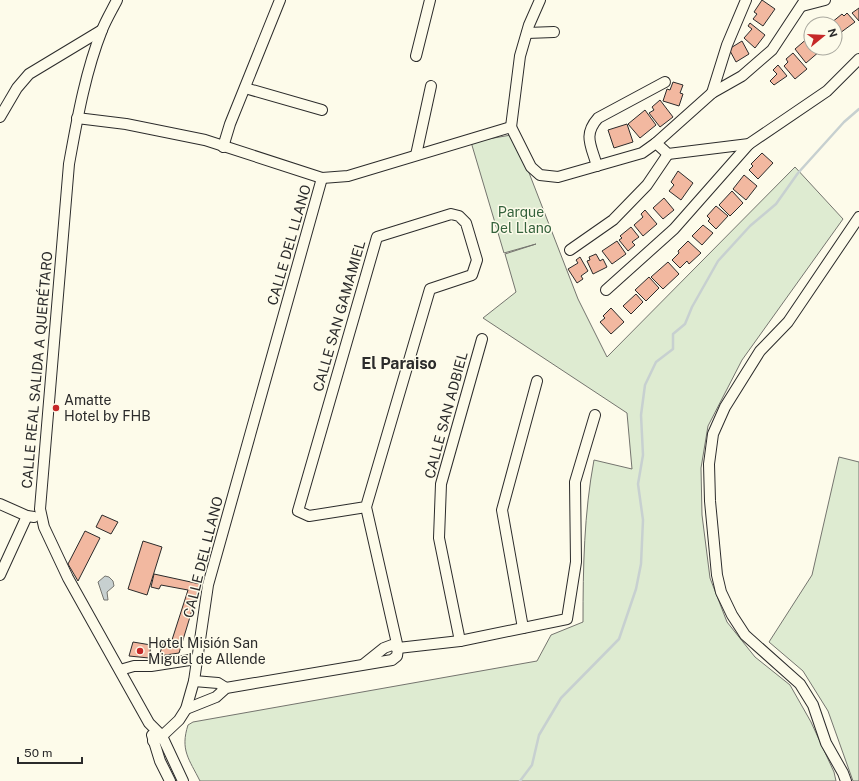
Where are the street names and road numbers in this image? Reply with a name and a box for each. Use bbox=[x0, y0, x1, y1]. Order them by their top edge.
street label: CALLE DEL LLANO bbox=[264, 183, 314, 307]
street label: CALLE SAN GAMAMIEL bbox=[310, 239, 368, 393]
street label: CALLE REAL SALIDA A QUERÉTARO bbox=[18, 251, 55, 489]
street label: CALLE SAN ADBIEL bbox=[421, 350, 471, 480]
street label: CALLE DEL LLANO bbox=[180, 495, 226, 619]

